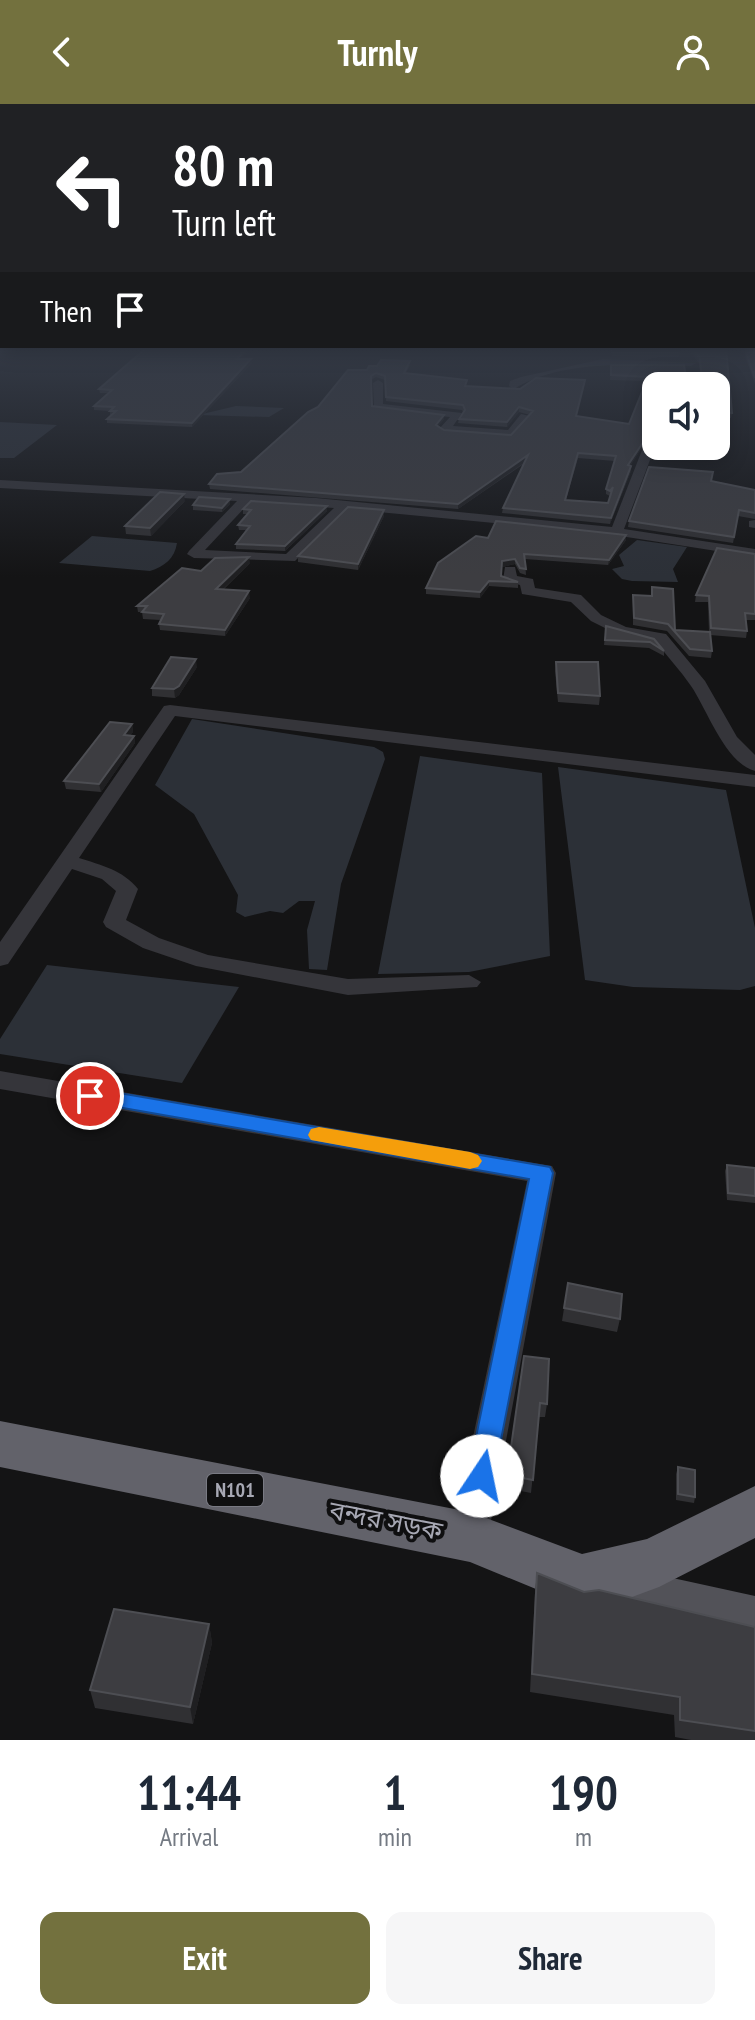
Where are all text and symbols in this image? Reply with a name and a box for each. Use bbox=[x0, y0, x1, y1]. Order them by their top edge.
text: Turnly bbox=[338, 29, 417, 76]
icon: back bbox=[40, 30, 84, 74]
icon: person bbox=[671, 30, 715, 74]
text: 80 m bbox=[172, 129, 274, 201]
icon: left bbox=[40, 136, 144, 240]
text: Turn left bbox=[172, 199, 276, 246]
icon: arrive bbox=[108, 288, 152, 332]
text: Then bbox=[40, 291, 92, 330]
map controls bbox=[642, 372, 730, 460]
button: sound bbox=[642, 372, 730, 460]
pin bbox=[56, 1062, 124, 1130]
icon: arrive bbox=[68, 1074, 112, 1118]
position arrow bbox=[440, 1434, 524, 1518]
road number: N101 bbox=[207, 1474, 263, 1506]
street label: বন্দর সড়ক bbox=[326, 1493, 446, 1547]
text: 11:44 bbox=[137, 1761, 241, 1823]
text: 1 bbox=[384, 1761, 406, 1823]
text: 190 bbox=[549, 1761, 618, 1823]
text: Arrival bbox=[160, 1820, 218, 1853]
text: min bbox=[378, 1820, 412, 1853]
text: m bbox=[575, 1820, 592, 1853]
button: Exit bbox=[40, 1912, 370, 2004]
button: Share bbox=[386, 1912, 715, 2004]

